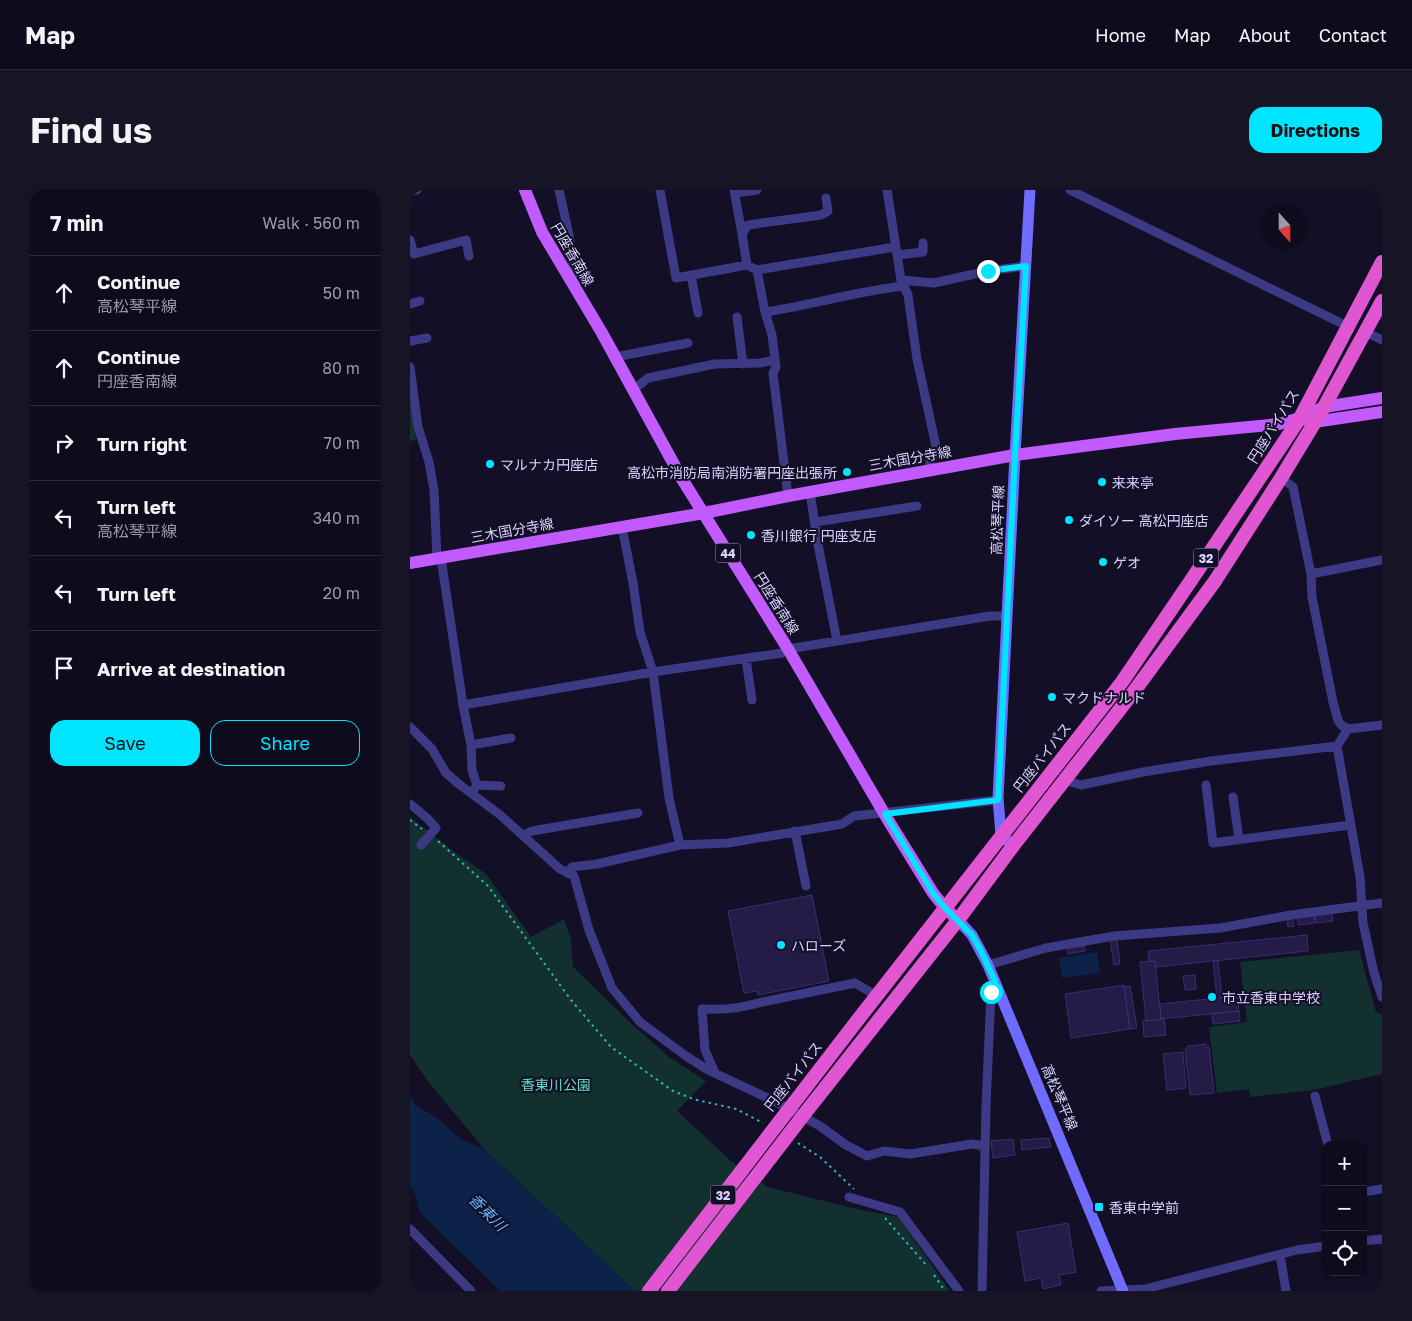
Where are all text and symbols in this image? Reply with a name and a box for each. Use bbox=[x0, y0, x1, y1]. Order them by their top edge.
text: Map bbox=[25, 20, 75, 49]
text: Home bbox=[1095, 24, 1146, 46]
text: Map bbox=[1174, 24, 1211, 46]
text: About bbox=[1239, 24, 1291, 46]
text: Contact bbox=[1319, 24, 1387, 46]
button: Directions bbox=[1249, 107, 1382, 153]
text: Find us bbox=[30, 109, 152, 151]
north arrow bbox=[1262, 205, 1307, 250]
text: 7 min bbox=[50, 210, 104, 236]
text: Walk · 560 m bbox=[262, 213, 360, 233]
street label: 円座香南線 bbox=[548, 219, 598, 289]
route end bbox=[977, 260, 1000, 283]
text: Continue bbox=[97, 270, 180, 293]
icon: ahead bbox=[50, 279, 78, 307]
text: 50 m bbox=[323, 283, 360, 303]
text: 高松琴平線 bbox=[97, 296, 177, 316]
text: Continue bbox=[97, 345, 180, 368]
icon: ahead bbox=[50, 354, 78, 382]
text: 80 m bbox=[322, 358, 360, 378]
text: 円座香南線 bbox=[97, 371, 177, 391]
street label: 円座バイパス bbox=[1244, 386, 1302, 466]
icon: right bbox=[50, 429, 78, 457]
text: Turn right bbox=[97, 432, 187, 455]
text: 70 m bbox=[323, 433, 360, 453]
street label: 三木国分寺線 bbox=[867, 442, 953, 474]
place label: マルナカ円座店 bbox=[500, 456, 598, 473]
marker: マルナカ円座店 bbox=[484, 458, 496, 470]
place label: 高松市消防局南消防署円座出張所 bbox=[627, 464, 837, 481]
marker: 高松市消防局南消防署円座出張所 bbox=[841, 466, 853, 478]
place label: 来来亭 bbox=[1112, 474, 1154, 491]
marker: 来来亭 bbox=[1096, 476, 1108, 488]
street label: 高松琴平線 bbox=[987, 485, 1007, 555]
text: Turn left bbox=[97, 495, 176, 518]
icon: left bbox=[50, 504, 78, 532]
text: 340 m bbox=[313, 508, 360, 528]
place label: ダイソー 高松円座店 bbox=[1079, 512, 1209, 529]
street label: 三木国分寺線 bbox=[469, 514, 555, 546]
marker: ダイソー 高松円座店 bbox=[1063, 514, 1075, 526]
text: 高松琴平線 bbox=[97, 521, 177, 541]
place label: 香川銀行 円座支店 bbox=[761, 527, 877, 544]
marker: 香川銀行 円座支店 bbox=[745, 529, 757, 541]
road number: 44 bbox=[716, 543, 740, 562]
road number: 32 bbox=[1194, 548, 1218, 568]
place label: ゲオ bbox=[1113, 554, 1141, 571]
marker: ゲオ bbox=[1097, 556, 1109, 568]
street label: 円座香南線 bbox=[751, 569, 803, 637]
icon: left bbox=[50, 579, 78, 607]
text: Turn left bbox=[97, 582, 176, 605]
text: 20 m bbox=[323, 583, 360, 603]
icon: arrive bbox=[50, 654, 78, 682]
text: Arrive at destination bbox=[97, 657, 285, 680]
place label: マクドナルド bbox=[1062, 689, 1146, 706]
marker: マクドナルド bbox=[1046, 691, 1058, 703]
street label: 円座バイパス bbox=[1010, 719, 1074, 795]
button: Save bbox=[50, 720, 200, 766]
button: Share bbox=[210, 720, 360, 766]
place label: ハローズ bbox=[791, 937, 846, 954]
marker: ハローズ bbox=[775, 939, 787, 951]
route start bbox=[980, 981, 1003, 1004]
place label: 市立香東中学校 bbox=[1222, 989, 1320, 1006]
marker: 市立香東中学校 bbox=[1206, 991, 1218, 1003]
street label: 円座バイパス bbox=[761, 1038, 825, 1114]
street label: 高松琴平線 bbox=[1039, 1061, 1081, 1133]
park label: 香東川公園 bbox=[521, 1076, 591, 1093]
map controls bbox=[1322, 1141, 1367, 1276]
button: + bbox=[1322, 1141, 1367, 1186]
road number: 32 bbox=[710, 1186, 736, 1204]
button: − bbox=[1322, 1186, 1367, 1231]
water label: 香東川 bbox=[466, 1190, 512, 1236]
place label: 香東中学前 bbox=[1109, 1199, 1179, 1216]
marker: 香東中学前 bbox=[1093, 1201, 1105, 1213]
button: locate bbox=[1322, 1231, 1367, 1276]

